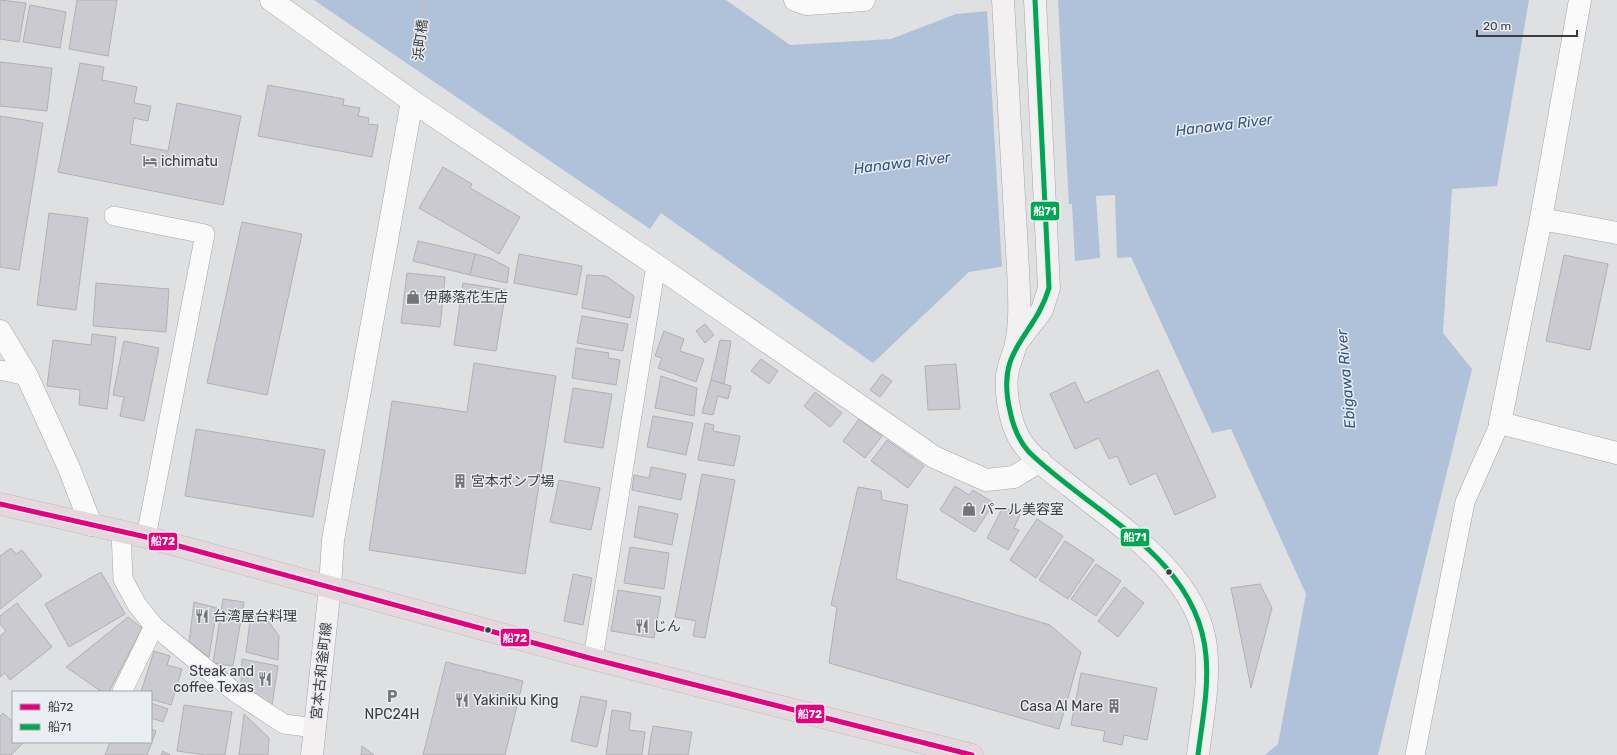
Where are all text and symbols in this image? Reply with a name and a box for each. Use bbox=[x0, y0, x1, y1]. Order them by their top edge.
scale bar bbox=[1477, 12, 1577, 38]
street label: 浜町橋 bbox=[410, 18, 431, 62]
text: 20 m bbox=[1483, 19, 1511, 33]
water label: Hanawa River bbox=[1174, 110, 1275, 140]
water label: Hanawa River bbox=[852, 148, 953, 178]
hotel icon: ichimatu bbox=[142, 153, 158, 169]
place label: ichimatu bbox=[161, 153, 218, 170]
line badge: 船71 bbox=[1030, 201, 1060, 221]
text: 船71 bbox=[1034, 205, 1056, 218]
shop icon: 伊藤落花生店 bbox=[405, 289, 421, 305]
place label: 伊藤落花生店 bbox=[424, 289, 508, 306]
water label: Ebigawa River bbox=[1333, 327, 1359, 429]
building icon: 宮本ポンプ場 bbox=[452, 473, 468, 489]
place label: 宮本ポンプ場 bbox=[471, 473, 555, 490]
shop icon: パール美容室 bbox=[961, 501, 977, 517]
place label: パール美容室 bbox=[980, 501, 1064, 518]
line badge: 船71 bbox=[1120, 528, 1150, 547]
text: 船71 bbox=[1124, 531, 1146, 544]
line badge: 船72 bbox=[148, 532, 178, 551]
text: 船72 bbox=[151, 535, 175, 548]
unlabelled marker bbox=[1164, 567, 1174, 577]
restaurant icon: 台湾屋台料理 bbox=[194, 608, 210, 624]
place label: 台湾屋台料理 bbox=[213, 608, 297, 625]
restaurant icon: じん bbox=[634, 618, 650, 634]
place label: じん bbox=[653, 618, 681, 635]
street label: 宮本古和釜町線 bbox=[308, 621, 335, 721]
unlabelled marker bbox=[483, 625, 493, 635]
line badge: 船72 bbox=[500, 628, 530, 647]
text: 船72 bbox=[503, 632, 527, 645]
place label: Steak and coffee Texas bbox=[173, 663, 254, 696]
restaurant icon: Steak and coffee Texas bbox=[257, 671, 273, 687]
parking icon: NPC24H bbox=[384, 688, 400, 704]
legend bbox=[12, 691, 152, 743]
restaurant icon: Yakiniku King bbox=[454, 692, 470, 708]
place label: Yakiniku King bbox=[473, 692, 559, 709]
place label: Casa Al Mare bbox=[1020, 698, 1103, 715]
building icon: Casa Al Mare bbox=[1106, 698, 1122, 714]
text: 船72 bbox=[48, 700, 73, 714]
line badge: 船72 bbox=[795, 704, 825, 724]
place label: NPC24H bbox=[365, 706, 419, 723]
text: 船72 bbox=[798, 708, 822, 721]
text: 船71 bbox=[48, 720, 71, 734]

